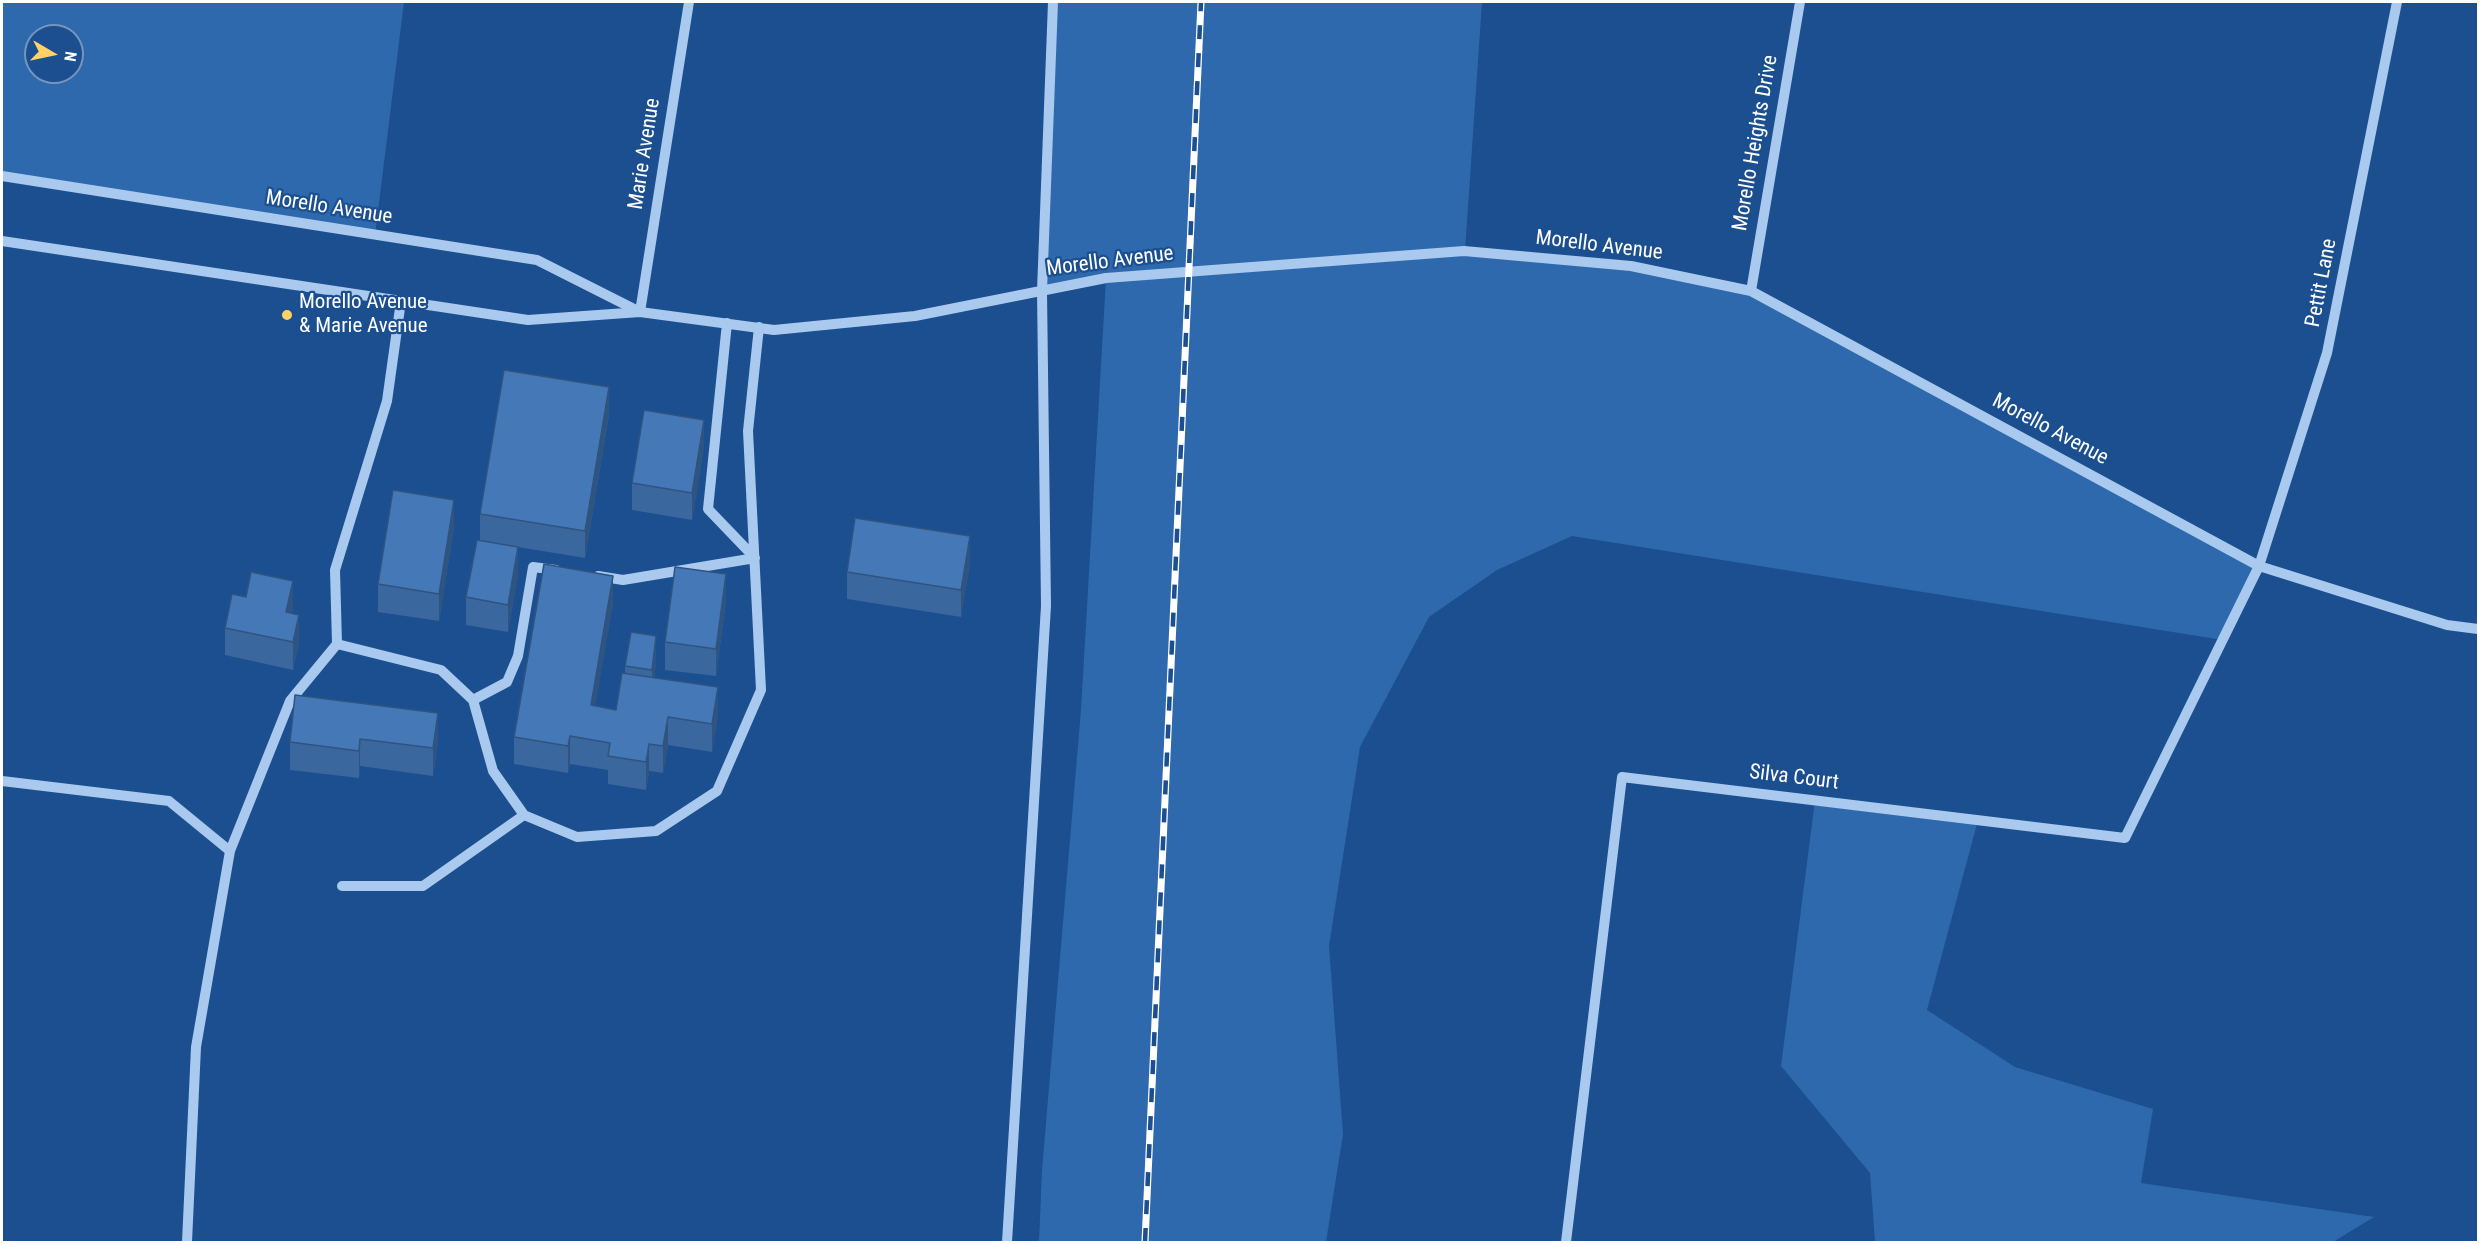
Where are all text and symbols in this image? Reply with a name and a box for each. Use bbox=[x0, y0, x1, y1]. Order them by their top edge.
north arrow bbox=[24, 24, 84, 84]
text: N bbox=[60, 50, 80, 63]
street label: Morello Heights Drive bbox=[1728, 53, 1784, 233]
street label: Marie Avenue bbox=[624, 97, 666, 211]
street label: Morello Avenue bbox=[264, 186, 394, 230]
street label: Morello Avenue bbox=[1534, 226, 1664, 266]
street label: Pettit Lane bbox=[2301, 237, 2343, 329]
street label: Morello Avenue bbox=[1045, 242, 1175, 282]
place label: Morello Avenue & Marie Avenue bbox=[299, 290, 428, 340]
marker: Morello Avenue & Marie Avenue bbox=[280, 308, 294, 322]
street label: Morello Avenue bbox=[1988, 389, 2112, 471]
street label: Silva Court bbox=[1748, 760, 1840, 796]

